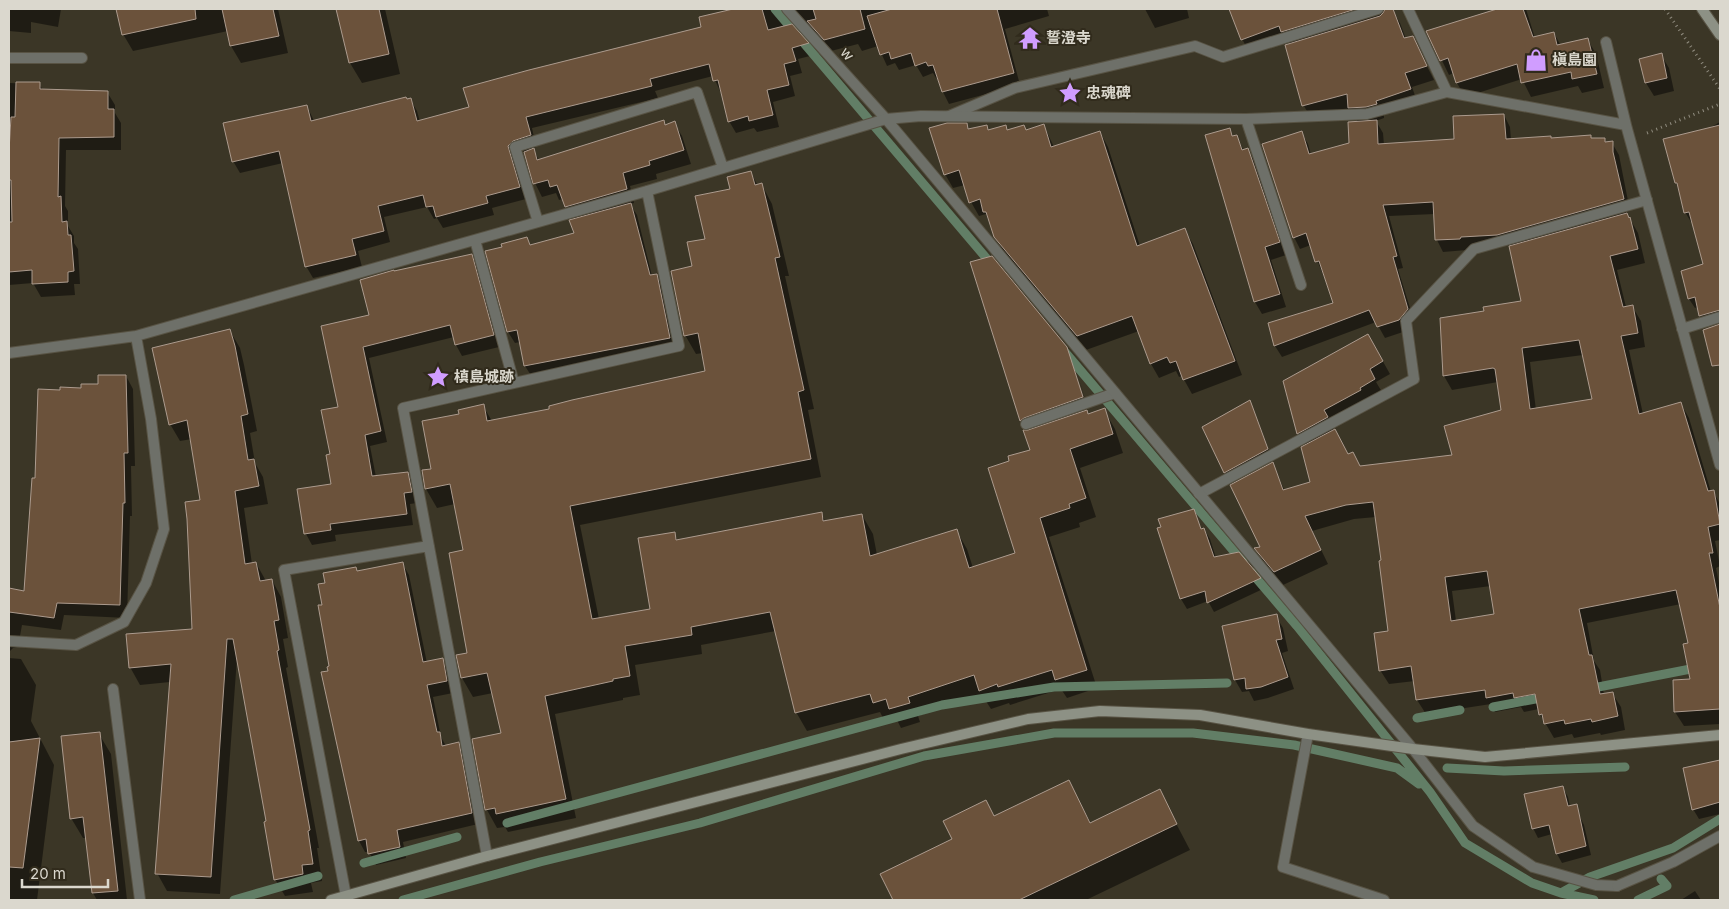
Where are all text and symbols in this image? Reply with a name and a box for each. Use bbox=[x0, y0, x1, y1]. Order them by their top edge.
temple icon: 誓澄寺 bbox=[1017, 25, 1043, 51]
place label: 誓澄寺 bbox=[1046, 28, 1091, 47]
street label: w bbox=[836, 43, 859, 65]
shop icon: 槇島園 bbox=[1523, 47, 1549, 73]
place label: 槇島園 bbox=[1552, 50, 1597, 69]
place icon: 忠魂碑 bbox=[1057, 80, 1083, 106]
place label: 忠魂碑 bbox=[1086, 83, 1131, 102]
place icon: 槙島城跡 bbox=[425, 364, 451, 390]
place label: 槙島城跡 bbox=[454, 367, 514, 386]
scale bar bbox=[22, 856, 109, 888]
text: 20 m bbox=[30, 864, 66, 883]

